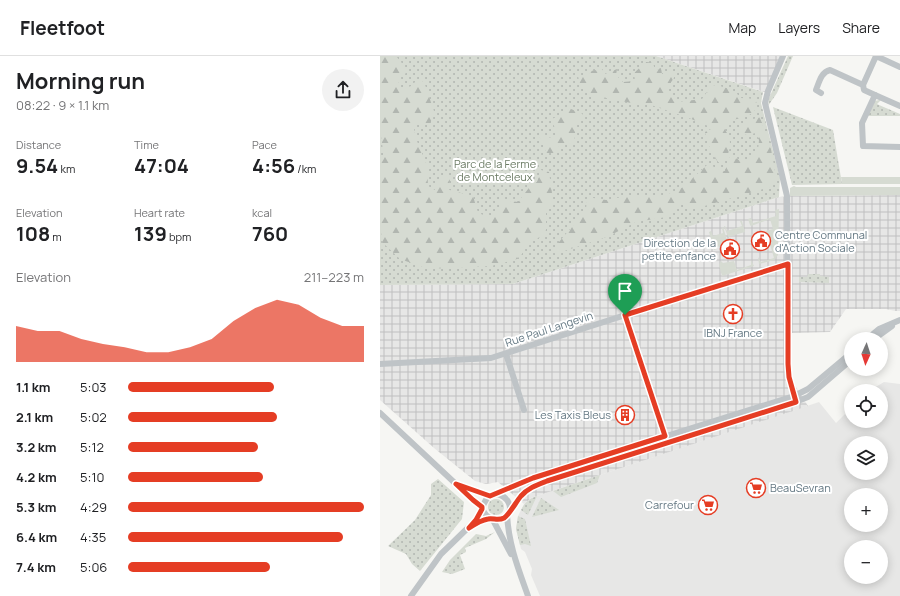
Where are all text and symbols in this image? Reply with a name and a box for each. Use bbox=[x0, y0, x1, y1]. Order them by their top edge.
text: Fleetfoot bbox=[20, 15, 105, 41]
text: Map bbox=[728, 18, 756, 37]
text: Layers bbox=[778, 18, 820, 37]
text: Share bbox=[842, 18, 880, 37]
text: Morning run bbox=[16, 66, 145, 96]
button: share bbox=[322, 69, 364, 111]
text: 08:22 · 9 × 1.1 km bbox=[16, 96, 109, 114]
text: Distance bbox=[16, 137, 61, 152]
text: Time bbox=[134, 137, 159, 152]
text: Pace bbox=[252, 137, 277, 152]
text: 9.54 bbox=[16, 152, 58, 179]
text: 47:04 bbox=[134, 152, 189, 179]
text: 4:56 bbox=[252, 152, 295, 179]
park label: Parc de la Ferme de Montceleux bbox=[454, 156, 537, 184]
text: km bbox=[58, 161, 75, 176]
text: /km bbox=[295, 161, 316, 176]
text: Elevation bbox=[16, 205, 62, 220]
text: Heart rate bbox=[134, 205, 185, 220]
text: kcal bbox=[252, 205, 272, 220]
text: 108 bbox=[16, 220, 50, 247]
text: 139 bbox=[134, 220, 167, 247]
text: 760 bbox=[252, 220, 288, 247]
place label: Centre Communal d'Action Sociale bbox=[775, 227, 867, 255]
text: m bbox=[50, 229, 62, 244]
text: bpm bbox=[167, 229, 191, 244]
public building icon: Centre Communal d'Action Sociale bbox=[750, 230, 772, 252]
place label: Direction de la petite enfance bbox=[642, 235, 717, 263]
public building icon: Direction de la petite enfance bbox=[719, 238, 741, 260]
text: Elevation bbox=[16, 268, 71, 286]
text: 211–223 m bbox=[304, 268, 364, 286]
pin bbox=[608, 274, 642, 315]
icon: arrive bbox=[614, 280, 636, 302]
church icon: IBNJ France bbox=[722, 303, 744, 325]
street label: Rue Paul Langevin bbox=[503, 307, 595, 350]
place label: IBNJ France bbox=[704, 325, 763, 340]
north arrow bbox=[844, 332, 888, 376]
map controls bbox=[844, 332, 888, 584]
text: 1.1 km bbox=[16, 378, 51, 396]
text: 5:03 bbox=[80, 378, 107, 396]
button: locate bbox=[844, 384, 888, 428]
building icon: Les Taxis Bleus bbox=[614, 404, 636, 426]
place label: Les Taxis Bleus bbox=[535, 407, 611, 422]
text: 2.1 km bbox=[16, 408, 53, 426]
text: 5:02 bbox=[80, 408, 107, 426]
button: layers bbox=[844, 436, 888, 480]
text: 3.2 km bbox=[16, 438, 57, 456]
text: 5:12 bbox=[80, 438, 104, 456]
text: 4.2 km bbox=[16, 468, 57, 486]
text: 5:10 bbox=[80, 468, 104, 486]
supermarket icon: BeauSevran bbox=[745, 477, 767, 499]
place label: BeauSevran bbox=[770, 480, 831, 495]
button: + bbox=[844, 488, 888, 532]
supermarket icon: Carrefour bbox=[697, 494, 719, 516]
place label: Carrefour bbox=[645, 497, 694, 512]
text: 5.3 km bbox=[16, 498, 56, 516]
text: 4:29 bbox=[80, 498, 107, 516]
text: 6.4 km bbox=[16, 528, 57, 546]
text: 4:35 bbox=[80, 528, 106, 546]
button: − bbox=[844, 540, 888, 584]
text: 7.4 km bbox=[16, 558, 56, 576]
text: 5:06 bbox=[80, 558, 107, 576]

